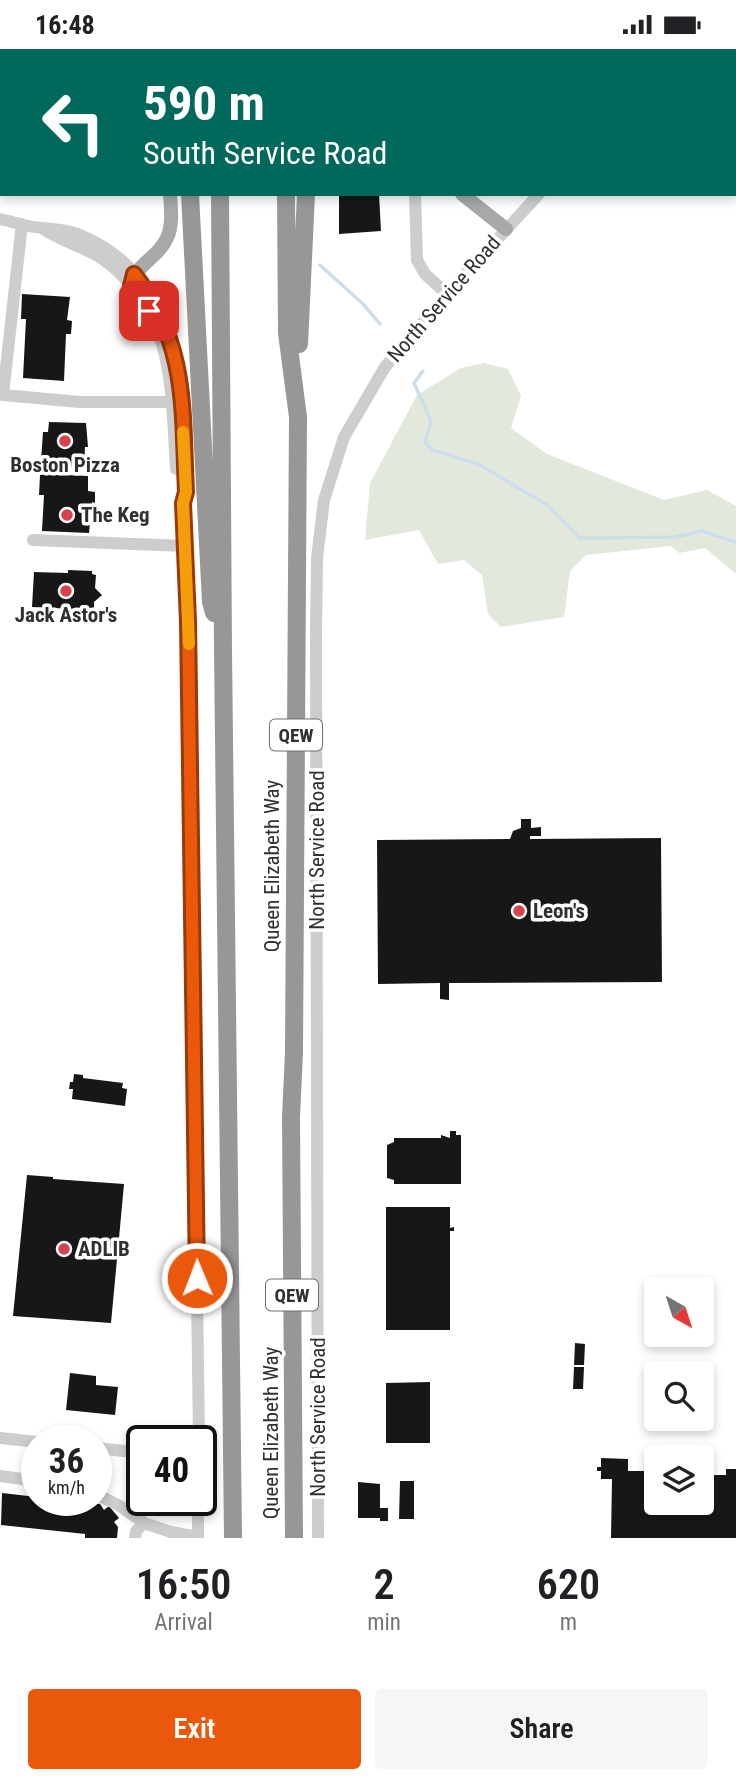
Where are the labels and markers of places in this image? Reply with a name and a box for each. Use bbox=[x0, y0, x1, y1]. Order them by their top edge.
pin bbox=[119, 281, 179, 341]
marker: Boston Pizza bbox=[57, 433, 73, 449]
place label: Boston Pizza bbox=[10, 453, 120, 477]
place label: The Keg bbox=[81, 503, 150, 527]
marker: The Keg bbox=[59, 507, 75, 523]
marker: Jack Astor's bbox=[58, 583, 74, 599]
place label: Jack Astor's bbox=[15, 603, 117, 627]
place label: Leon's bbox=[533, 899, 585, 923]
marker: Leon's bbox=[511, 903, 527, 919]
place label: ADLIB bbox=[78, 1237, 130, 1261]
marker: ADLIB bbox=[56, 1241, 72, 1257]

